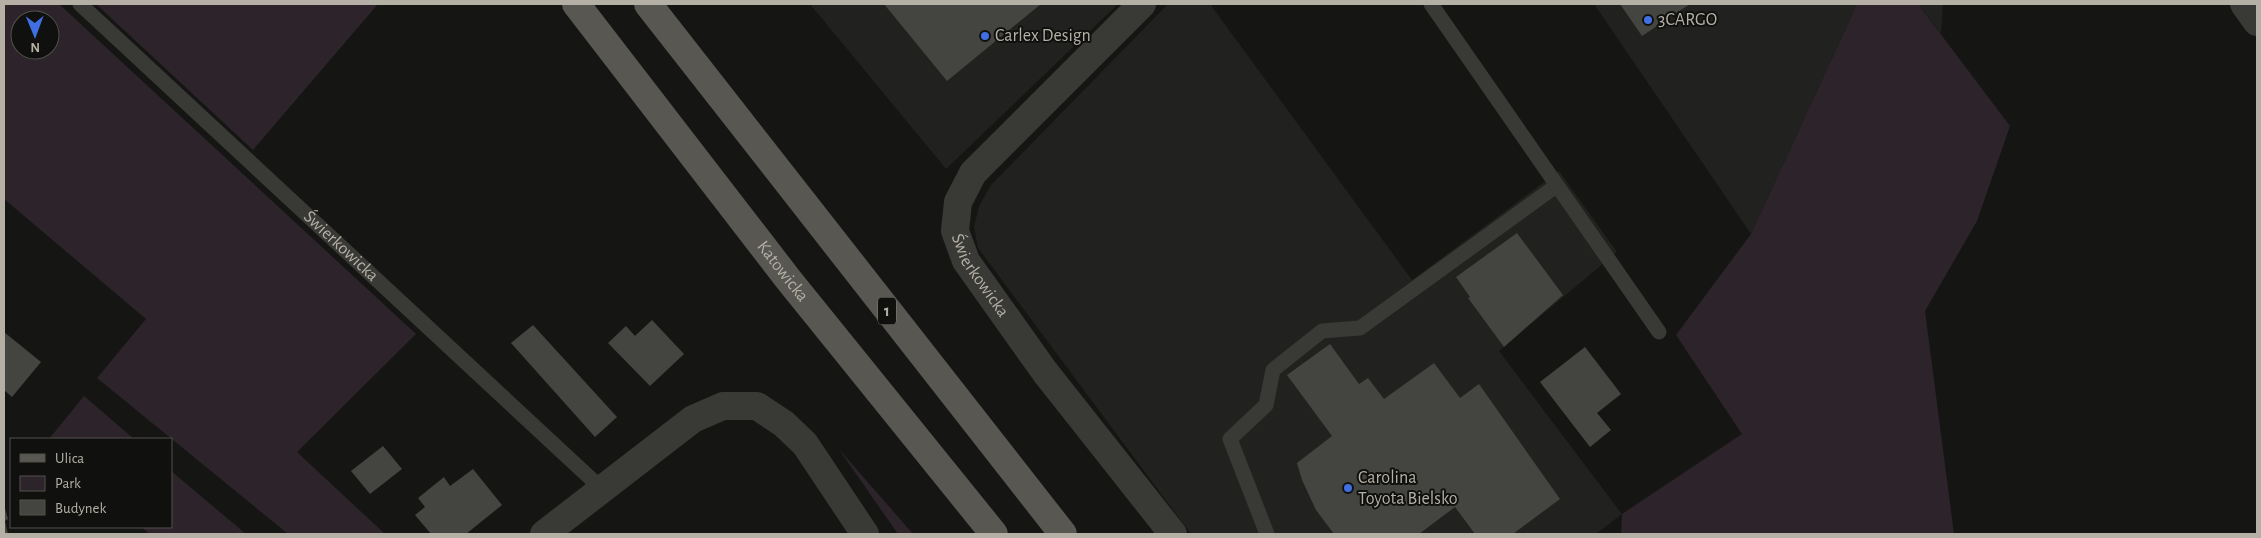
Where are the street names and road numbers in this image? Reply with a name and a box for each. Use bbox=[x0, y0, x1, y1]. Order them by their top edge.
street label: Świerkowicka bbox=[300, 205, 382, 285]
street label: Świerkowicka bbox=[948, 230, 1012, 321]
street label: Katowicka bbox=[753, 238, 812, 305]
road number: 1 bbox=[878, 298, 896, 324]

